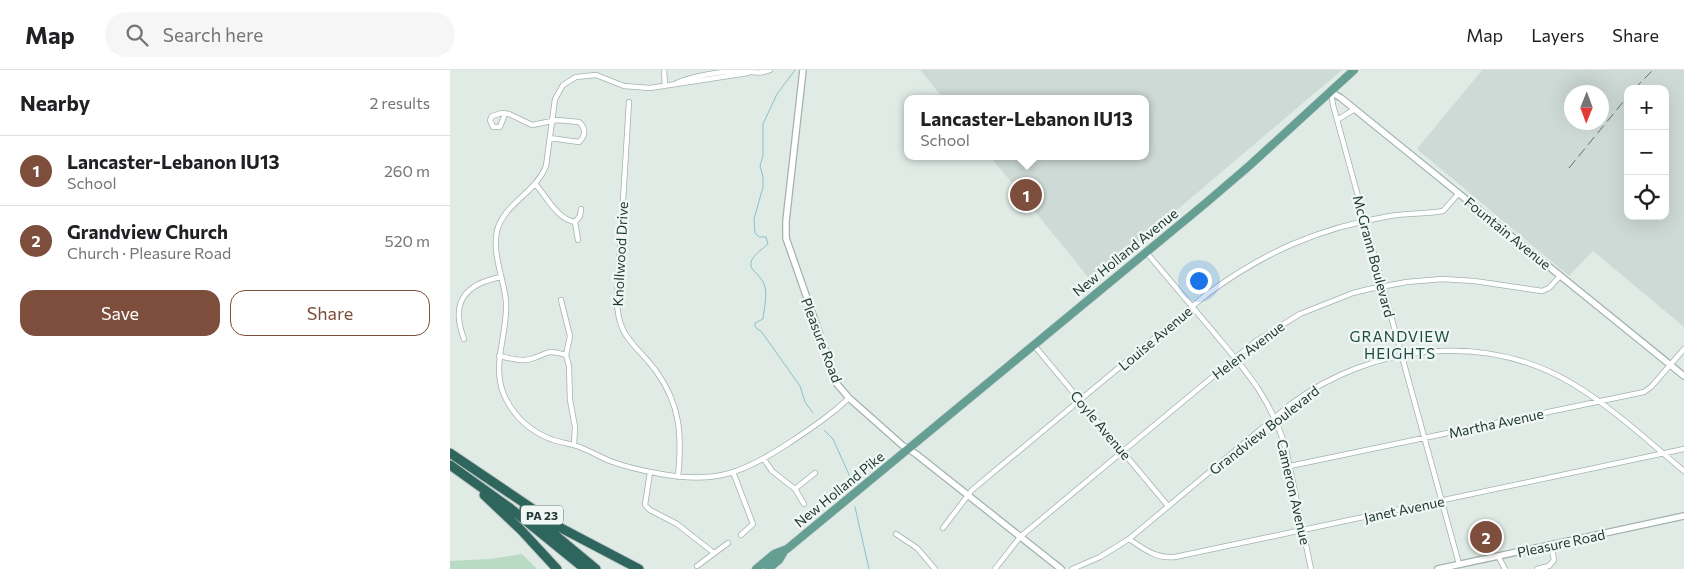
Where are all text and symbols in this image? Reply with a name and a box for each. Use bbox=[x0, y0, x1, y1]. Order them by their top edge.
search box bbox=[105, 12, 455, 57]
text: Map bbox=[25, 20, 75, 49]
icon: search bbox=[123, 21, 151, 49]
text: Search here bbox=[163, 23, 263, 46]
text: Map bbox=[1466, 24, 1503, 46]
text: Layers bbox=[1531, 24, 1584, 46]
text: Share bbox=[1612, 24, 1659, 46]
north arrow bbox=[1564, 85, 1609, 130]
map controls bbox=[1624, 85, 1669, 220]
button: + bbox=[1624, 85, 1669, 130]
text: Nearby bbox=[20, 90, 90, 115]
text: 2 results bbox=[369, 93, 430, 112]
popup bbox=[904, 95, 1149, 160]
text: Lancaster-Lebanon IU13 bbox=[920, 107, 1133, 130]
text: School bbox=[920, 130, 970, 149]
button: − bbox=[1624, 130, 1669, 175]
text: Lancaster-Lebanon IU13 bbox=[67, 150, 280, 173]
text: 1 bbox=[32, 161, 40, 180]
text: 260 m bbox=[384, 161, 430, 180]
text: School bbox=[67, 173, 117, 192]
button: locate bbox=[1624, 175, 1669, 220]
pin: 1 bbox=[1010, 176, 1042, 214]
street label: McGrann Boulevard bbox=[1350, 193, 1398, 319]
street label: Fountain Avenue bbox=[1461, 193, 1555, 273]
street label: Knollwood Drive bbox=[609, 201, 631, 307]
street label: New Holland Avenue bbox=[1069, 204, 1181, 300]
text: Grandview Church bbox=[67, 220, 228, 243]
text: 2 bbox=[31, 231, 41, 250]
text: 520 m bbox=[385, 231, 430, 250]
text: Church · Pleasure Road bbox=[67, 243, 231, 262]
your location bbox=[1186, 268, 1212, 294]
button: Save bbox=[20, 290, 220, 336]
button: Share bbox=[230, 290, 430, 336]
street label: Pleasure Road bbox=[798, 295, 846, 385]
street label: Louise Avenue bbox=[1115, 302, 1195, 374]
street label: Helen Avenue bbox=[1208, 317, 1288, 383]
district label: GRANDVIEW HEIGHTS bbox=[1349, 327, 1451, 362]
street label: Grandview Boulevard bbox=[1206, 382, 1322, 478]
street label: Coyle Avenue bbox=[1067, 387, 1135, 463]
street label: Martha Avenue bbox=[1447, 405, 1545, 441]
street label: Cameron Avenue bbox=[1274, 438, 1314, 546]
street label: New Holland Pike bbox=[791, 448, 887, 530]
street label: Janet Avenue bbox=[1362, 492, 1446, 526]
road number: PA 23 bbox=[521, 506, 563, 524]
pin: 2 bbox=[1470, 518, 1502, 556]
street label: Pleasure Road bbox=[1516, 525, 1606, 561]

